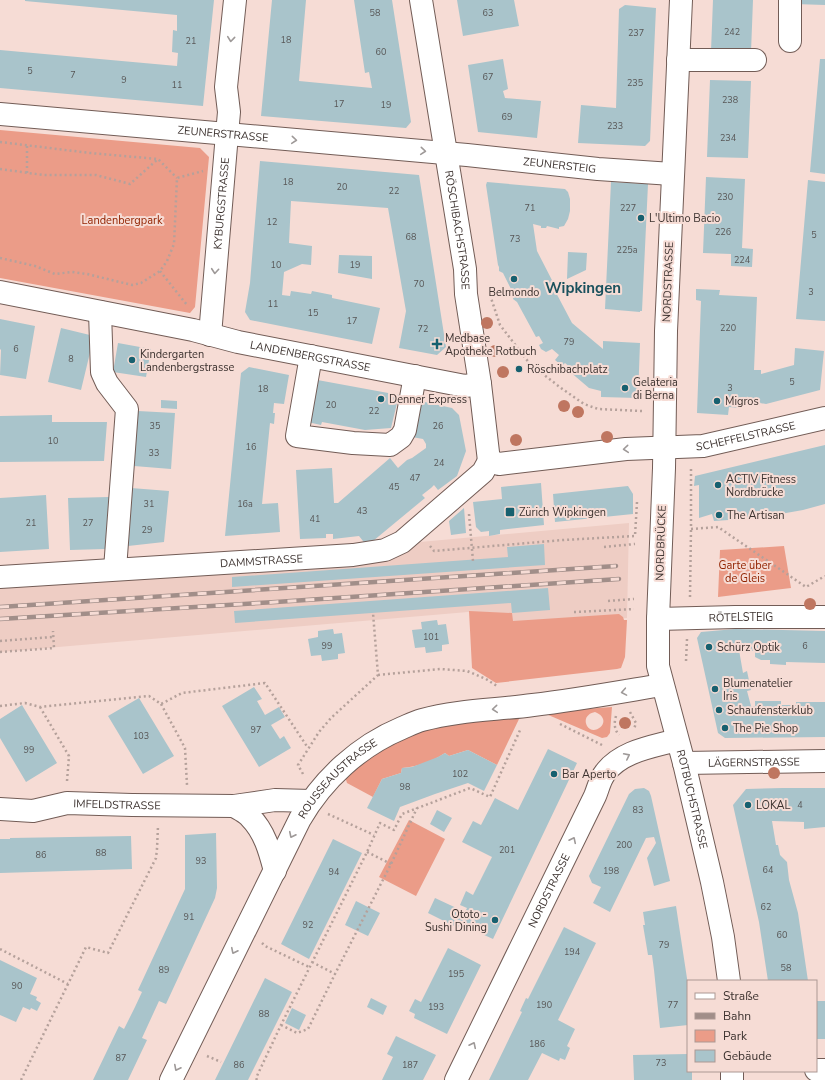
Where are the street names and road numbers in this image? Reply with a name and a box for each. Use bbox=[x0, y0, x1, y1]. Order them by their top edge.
street label: ZEUNERSTRASSE bbox=[177, 122, 269, 145]
street label: ZEUNERSTEIG bbox=[522, 154, 597, 176]
street label: KYBURGSTRASSE bbox=[210, 157, 232, 250]
street label: RÖSCHIBACHSTRASSE bbox=[441, 169, 473, 290]
street label: NORDSTRASSE bbox=[659, 242, 677, 322]
street label: LANDENBERGSTRASSE bbox=[249, 337, 372, 375]
street label: SCHEFFELSTRASSE bbox=[696, 418, 797, 454]
street label: NORDBRÜCKE bbox=[652, 505, 670, 581]
street label: DAMMSTRASSE bbox=[219, 551, 304, 571]
street label: RÖTELSTEIG bbox=[708, 609, 773, 625]
street label: ROUSSEAUSTRASSE bbox=[295, 735, 380, 821]
street label: ROTBUCHSTRASSE bbox=[673, 748, 711, 850]
street label: LÄGERNSTRASSE bbox=[708, 754, 800, 770]
street label: IMFELDSTRASSE bbox=[73, 796, 161, 813]
street label: NORDSTRASSE bbox=[524, 851, 573, 930]

